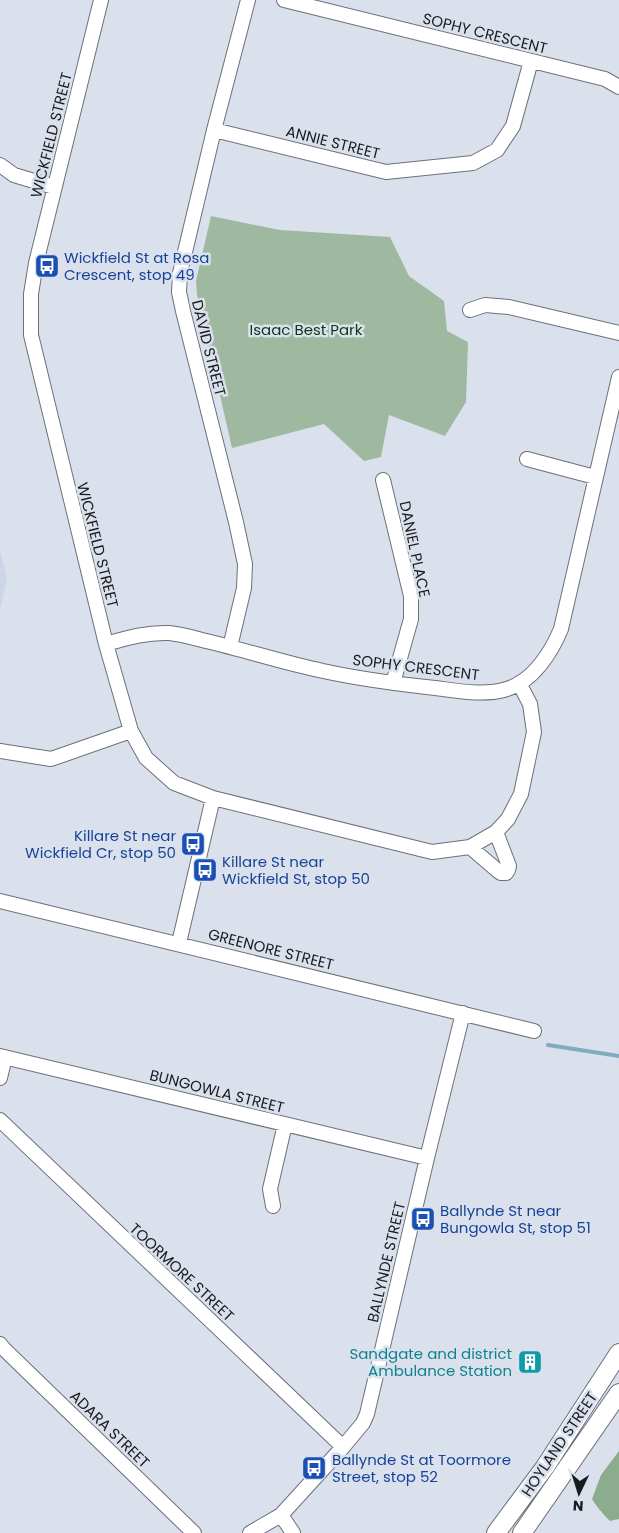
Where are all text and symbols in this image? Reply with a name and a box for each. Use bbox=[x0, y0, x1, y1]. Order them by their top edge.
street label: SOPHY CRESCENT bbox=[421, 7, 549, 59]
street label: WICKFIELD STREET bbox=[25, 70, 77, 200]
street label: ANNIE STREET bbox=[284, 120, 382, 164]
place label: Wickfield St at Rosa Crescent, stop 49 bbox=[64, 247, 210, 285]
bus stop icon: Wickfield St at Rosa Crescent, stop 49 bbox=[34, 253, 60, 279]
street label: DAVID STREET bbox=[187, 298, 231, 398]
park label: Isaac Best Park bbox=[250, 319, 363, 340]
street label: WICKFIELD STREET bbox=[72, 480, 124, 610]
street label: DANIEL PLACE bbox=[395, 499, 435, 599]
street label: SOPHY CRESCENT bbox=[351, 649, 481, 685]
place label: Killare St near Wickfield Cr, stop 50 bbox=[25, 825, 176, 863]
bus stop icon: Killare St near Wickfield Cr, stop 50 bbox=[180, 831, 206, 857]
place label: Killare St near Wickfield St, stop 50 bbox=[222, 851, 370, 889]
bus stop icon: Killare St near Wickfield St, stop 50 bbox=[192, 857, 218, 883]
street label: GREENORE STREET bbox=[206, 923, 336, 975]
street label: BUNGOWLA STREET bbox=[147, 1064, 287, 1118]
street label: BALLYNDE STREET bbox=[362, 1200, 410, 1324]
place label: Ballynde St near Bungowla St, stop 51 bbox=[440, 1200, 591, 1238]
bus stop icon: Ballynde St near Bungowla St, stop 51 bbox=[410, 1206, 436, 1232]
street label: TOORMORE STREET bbox=[125, 1218, 239, 1326]
place label: Sandgate and district Ambulance Station bbox=[349, 1343, 512, 1381]
building icon: Sandgate and district Ambulance Station bbox=[517, 1349, 543, 1375]
street label: ADARA STREET bbox=[65, 1385, 155, 1473]
street label: HOYLAND STREET bbox=[516, 1387, 602, 1501]
place label: Ballynde St at Toormore Street, stop 52 bbox=[332, 1449, 511, 1487]
bus stop icon: Ballynde St at Toormore Street, stop 52 bbox=[301, 1455, 327, 1481]
north arrow bbox=[554, 1468, 604, 1518]
text: N bbox=[572, 1496, 584, 1516]

